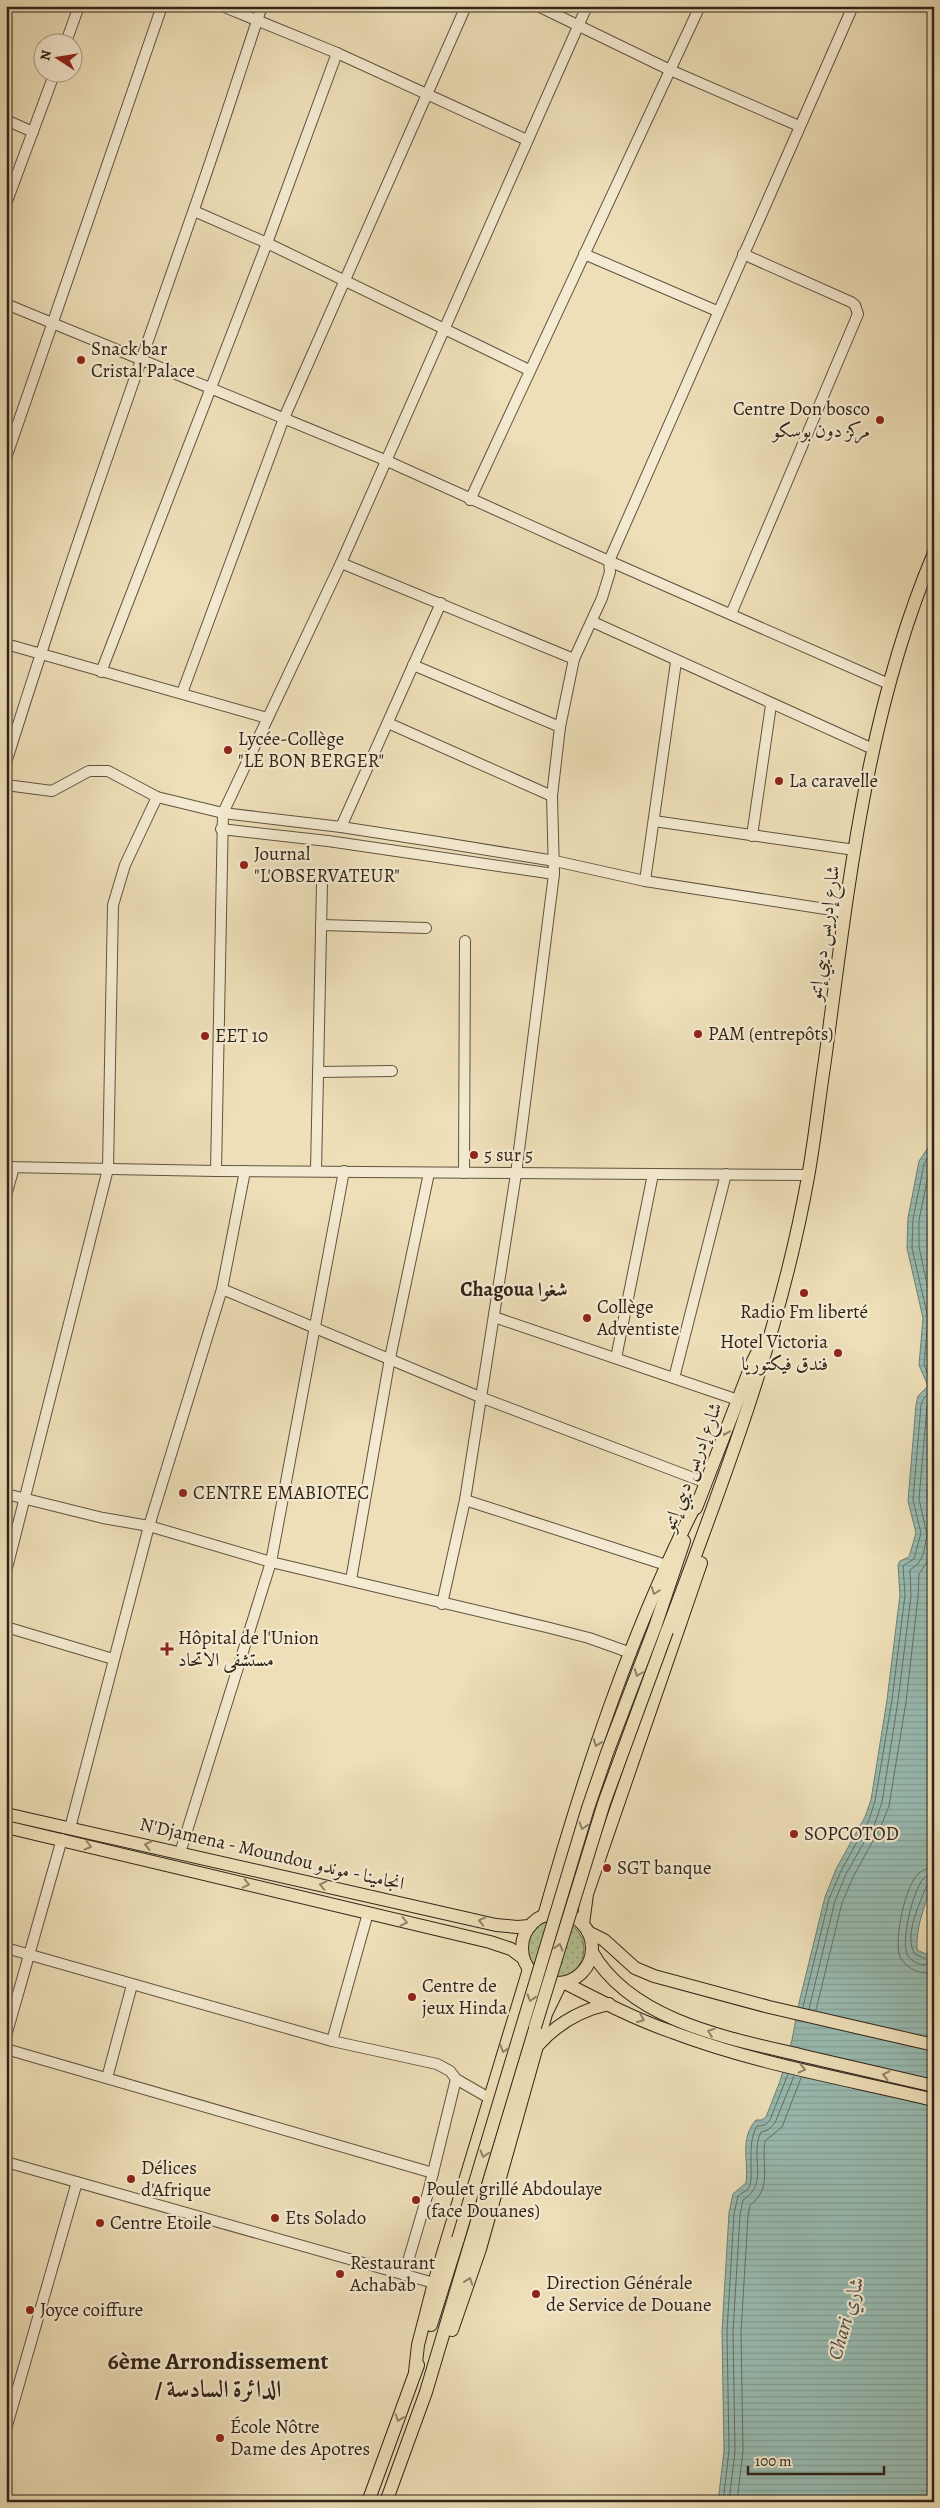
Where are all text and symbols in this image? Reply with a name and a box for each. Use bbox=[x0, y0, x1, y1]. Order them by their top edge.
north arrow bbox=[32, 32, 82, 82]
text: N bbox=[35, 48, 56, 62]
place label: Snack bar Cristal Palace bbox=[91, 336, 195, 384]
marker: Snack bar Cristal Palace bbox=[75, 354, 87, 366]
place label: Centre Don bosco مركز دون بوسكو bbox=[733, 396, 870, 444]
marker: Centre Don bosco مركز دون بوسكو bbox=[874, 414, 886, 426]
place label: Lycée-Collège "LE BON BERGER" bbox=[238, 726, 384, 774]
marker: Lycée-Collège "LE BON BERGER" bbox=[222, 744, 234, 756]
place label: La caravelle bbox=[789, 768, 878, 794]
marker: La caravelle bbox=[773, 775, 785, 787]
place label: Journal "L'OBSERVATEUR" bbox=[254, 841, 400, 889]
marker: Journal "L'OBSERVATEUR" bbox=[238, 859, 250, 871]
street label: شارع إدريس ديبي إتنو bbox=[801, 864, 850, 1005]
place label: PAM (entrepôts) bbox=[708, 1021, 834, 1047]
place label: EET 10 bbox=[215, 1023, 268, 1049]
marker: PAM (entrepôts) bbox=[692, 1028, 704, 1040]
marker: EET 10 bbox=[199, 1030, 211, 1042]
place label: 5 sur 5 bbox=[484, 1142, 533, 1168]
marker: 5 sur 5 bbox=[468, 1149, 480, 1161]
district label: Chagoua شغوا bbox=[460, 1276, 568, 1303]
marker: Radio Fm liberté bbox=[798, 1287, 810, 1299]
place label: Collège Adventiste bbox=[596, 1294, 679, 1342]
place label: Radio Fm liberté bbox=[740, 1299, 868, 1325]
marker: Collège Adventiste bbox=[581, 1312, 593, 1324]
place label: Hotel Victoria فندق فيكتوريا bbox=[720, 1329, 828, 1377]
marker: Hotel Victoria فندق فيكتوريا bbox=[832, 1347, 844, 1359]
street label: شارع إدريس ديبي إتنو bbox=[655, 1399, 732, 1539]
one-way arrow bbox=[721, 1427, 731, 1436]
place label: CENTRE EMABIOTEC bbox=[193, 1480, 369, 1506]
marker: CENTRE EMABIOTEC bbox=[177, 1487, 189, 1499]
one-way arrow bbox=[651, 1587, 661, 1595]
place label: Hôpital de l'Union مستشفى الاتحاد bbox=[178, 1625, 319, 1673]
marker: Hôpital de l'Union مستشفى الاتحاد bbox=[160, 1642, 174, 1656]
one-way arrow bbox=[634, 1668, 644, 1677]
one-way arrow bbox=[593, 1738, 603, 1747]
street label: N'Djamena - Moundou انجامينا - موندو bbox=[137, 1811, 407, 1897]
one-way arrow bbox=[579, 1821, 589, 1829]
place label: SOPCOTOD bbox=[804, 1821, 899, 1847]
marker: SOPCOTOD bbox=[788, 1828, 800, 1840]
one-way arrow bbox=[83, 1840, 91, 1850]
one-way arrow bbox=[143, 1840, 152, 1851]
place label: SGT banque bbox=[617, 1855, 711, 1881]
marker: SGT banque bbox=[601, 1862, 613, 1874]
one-way arrow bbox=[241, 1878, 250, 1889]
one-way arrow bbox=[319, 1880, 328, 1891]
one-way arrow bbox=[399, 1916, 408, 1927]
one-way arrow bbox=[477, 1916, 486, 1927]
one-way arrow bbox=[553, 1943, 563, 1952]
place label: Centre de jeux Hinda bbox=[422, 1973, 507, 2021]
marker: Centre de jeux Hinda bbox=[406, 1991, 418, 2003]
one-way arrow bbox=[527, 1994, 537, 2002]
one-way arrow bbox=[636, 2013, 645, 2024]
one-way arrow bbox=[707, 2028, 715, 2038]
one-way arrow bbox=[500, 2044, 510, 2053]
one-way arrow bbox=[798, 2063, 807, 2074]
one-way arrow bbox=[882, 2070, 891, 2081]
one-way arrow bbox=[480, 2149, 490, 2157]
place label: Délices d'Afrique bbox=[141, 2155, 211, 2203]
marker: Délices d'Afrique bbox=[125, 2173, 137, 2185]
place label: Poulet grillé Abdoulaye (face Douanes) bbox=[426, 2176, 602, 2224]
marker: Poulet grillé Abdoulaye (face Douanes) bbox=[410, 2194, 422, 2206]
place label: Ets Solado bbox=[285, 2205, 366, 2231]
place label: Centre Etoile bbox=[110, 2210, 212, 2236]
marker: Ets Solado bbox=[269, 2212, 281, 2224]
marker: Centre Etoile bbox=[94, 2217, 106, 2229]
place label: Restaurant Achabab bbox=[349, 2250, 435, 2298]
marker: Restaurant Achabab bbox=[334, 2268, 346, 2280]
place label: Direction Générale de Service de Douane bbox=[546, 2270, 711, 2318]
water label: Chari شاري bbox=[821, 2273, 873, 2364]
one-way arrow bbox=[463, 2278, 473, 2286]
marker: Direction Générale de Service de Douane bbox=[530, 2288, 542, 2300]
place label: Joyce coiffure bbox=[40, 2297, 143, 2323]
marker: Joyce coiffure bbox=[24, 2304, 36, 2316]
district label: 6ème Arrondissement / الدائرة السادسة bbox=[108, 2345, 328, 2405]
place label: École Nôtre Dame des Apotres bbox=[230, 2414, 370, 2462]
one-way arrow bbox=[395, 2414, 405, 2422]
marker: École Nôtre Dame des Apotres bbox=[214, 2432, 226, 2444]
scale bar bbox=[748, 2443, 884, 2475]
text: 100 m bbox=[755, 2451, 792, 2471]

